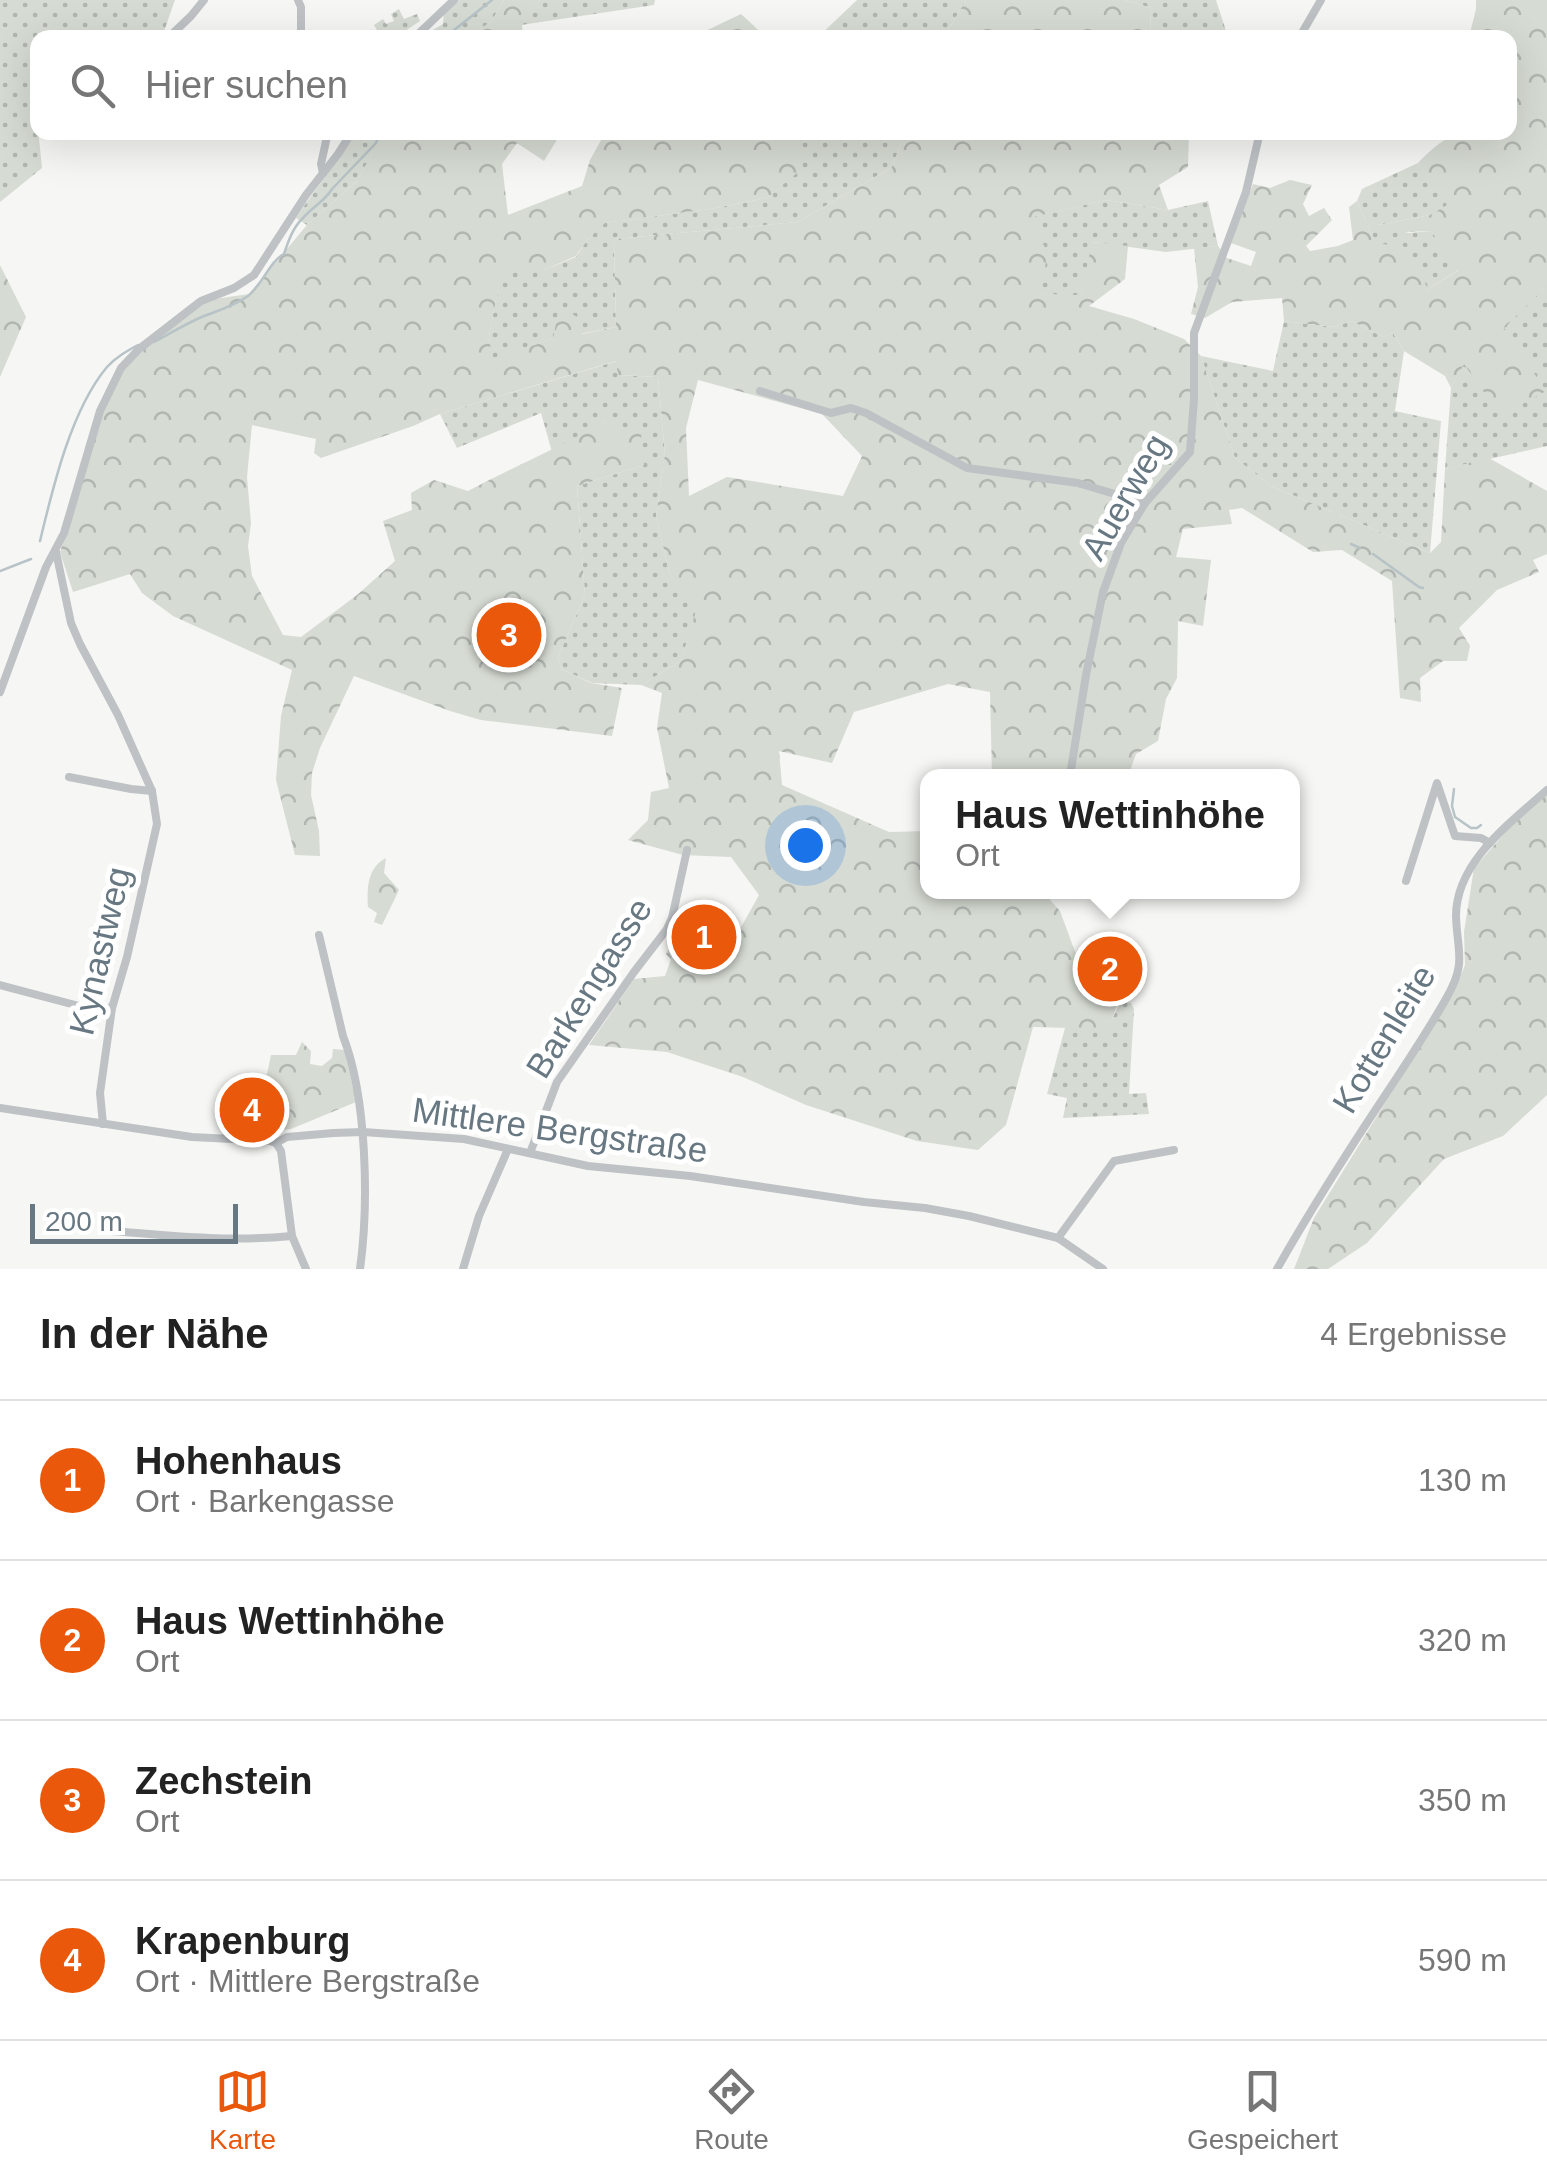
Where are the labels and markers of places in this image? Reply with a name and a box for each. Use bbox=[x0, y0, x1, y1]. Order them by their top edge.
pin: 3 bbox=[476, 598, 542, 672]
pin: 1 bbox=[672, 900, 736, 974]
pin: 2 bbox=[1078, 932, 1142, 1006]
pin: 4 bbox=[220, 1072, 284, 1148]

